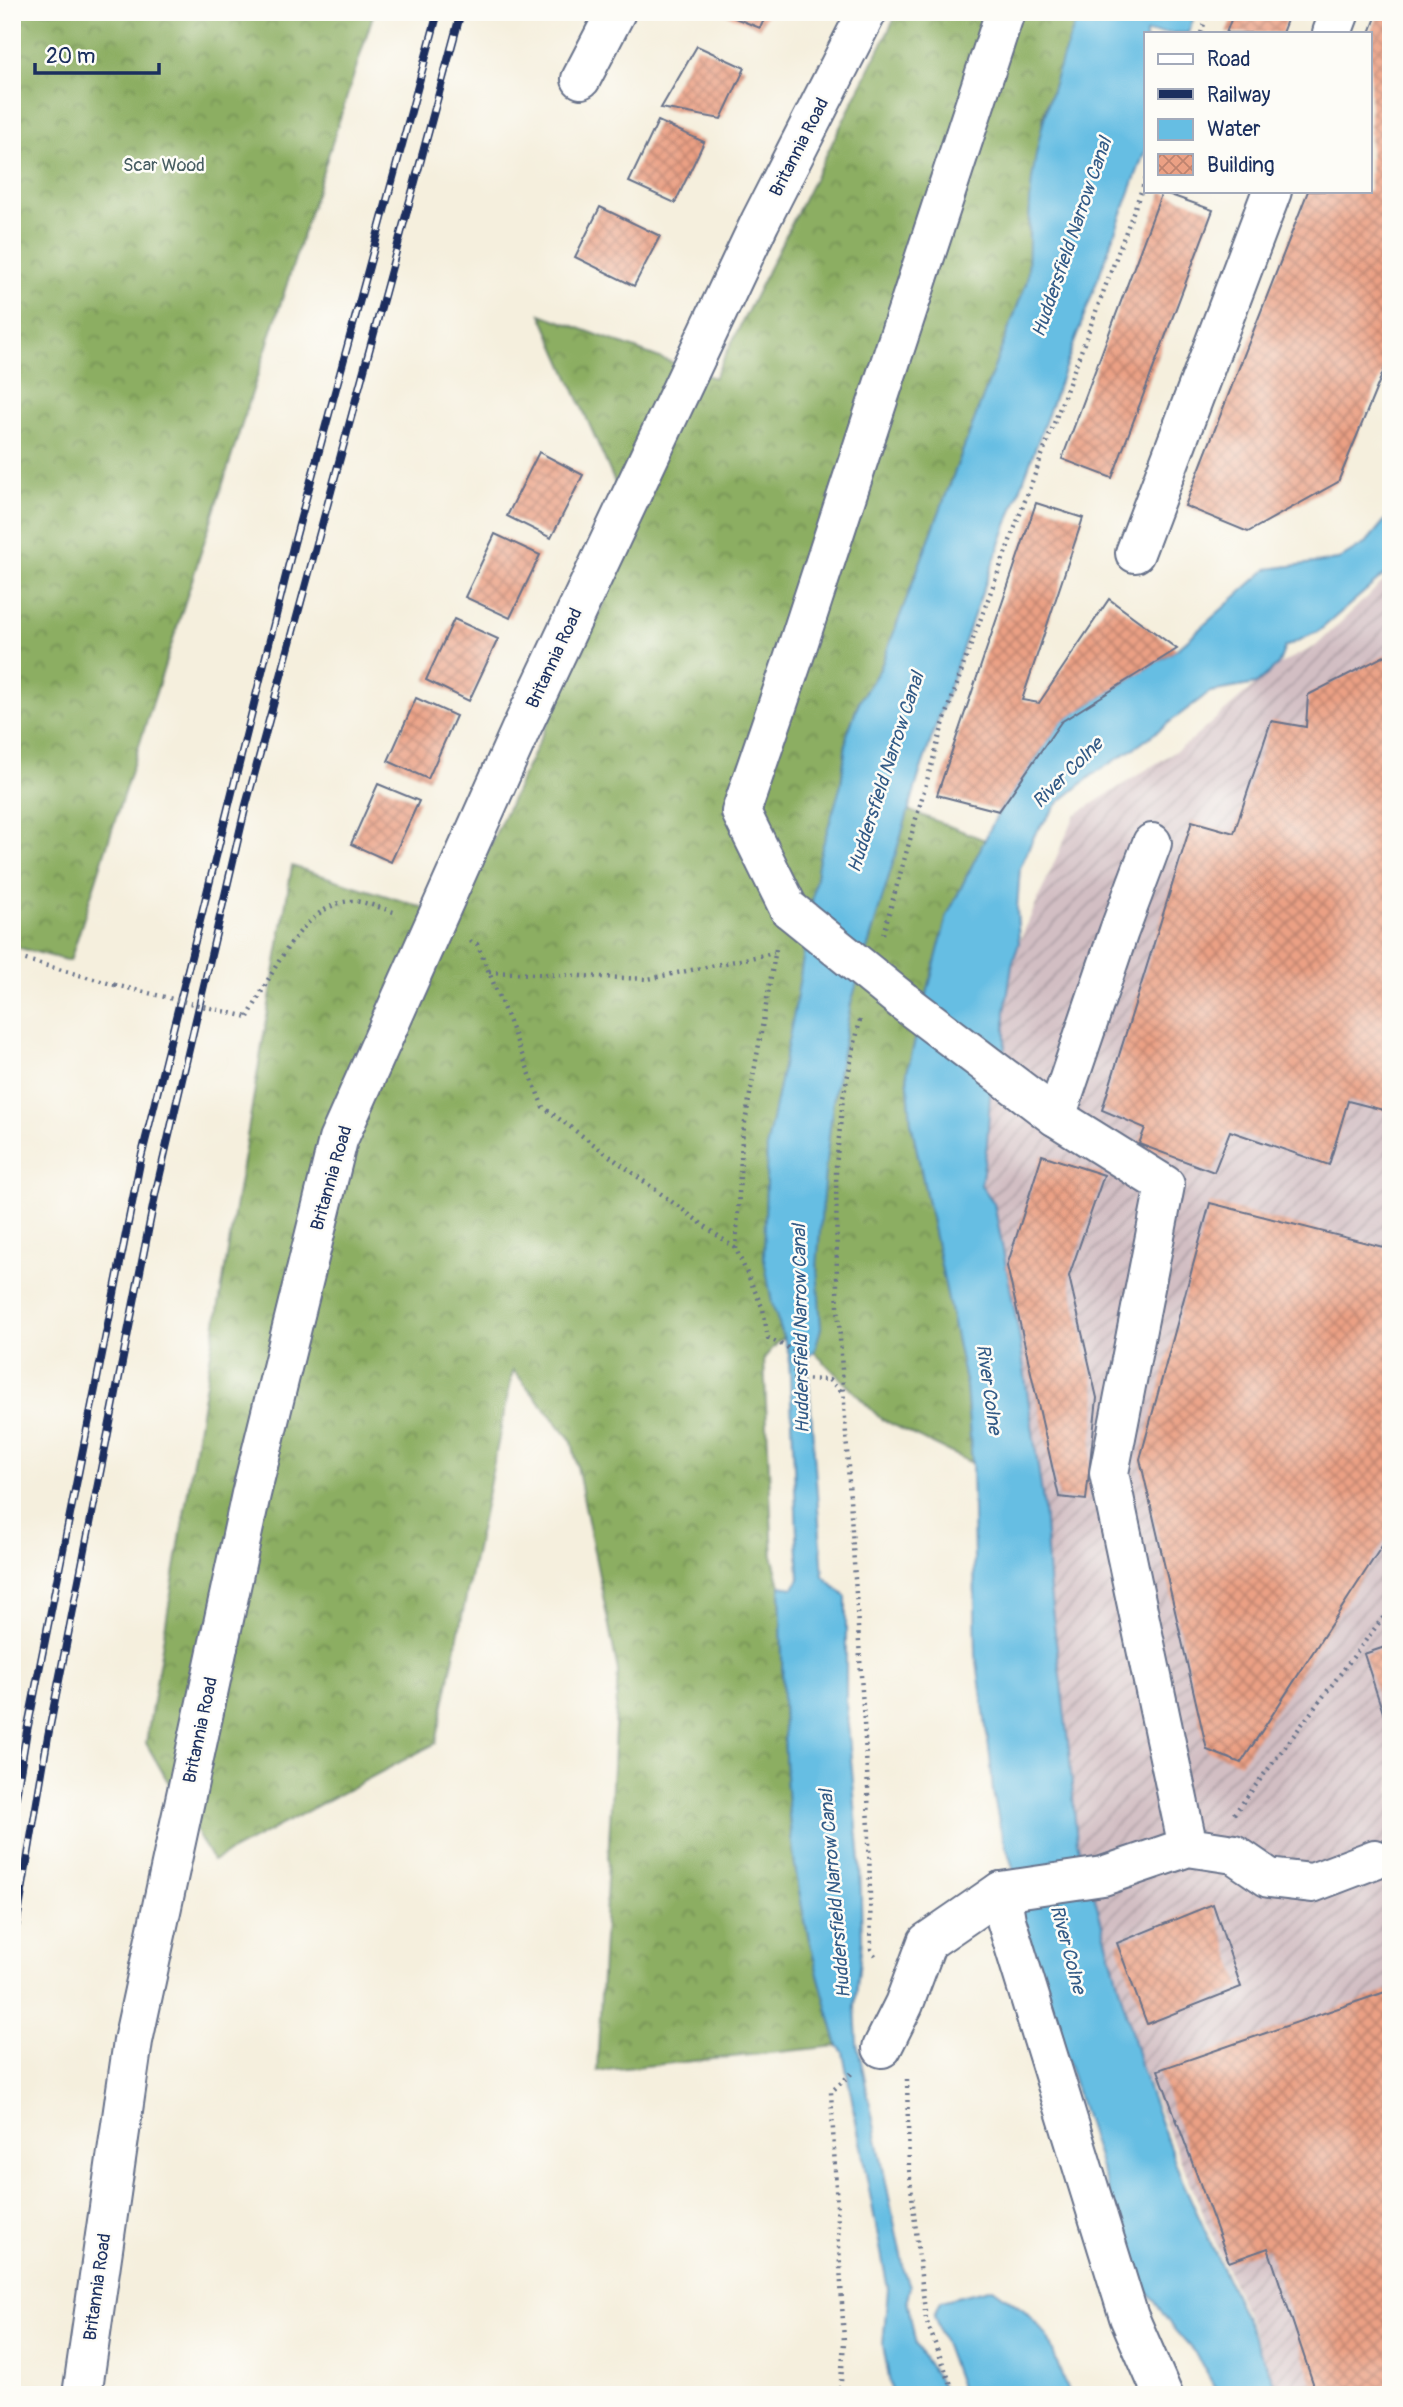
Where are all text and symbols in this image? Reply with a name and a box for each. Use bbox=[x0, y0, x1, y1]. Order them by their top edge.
scale bar bbox=[35, 32, 159, 76]
legend bbox=[1144, 32, 1372, 192]
text: 20 m bbox=[46, 43, 95, 70]
text: Road bbox=[1207, 46, 1251, 73]
text: Railway bbox=[1207, 82, 1271, 109]
street label: Britannia Road bbox=[765, 94, 834, 201]
text: Water bbox=[1207, 116, 1261, 143]
water label: Huddersfield Narrow Canal bbox=[1027, 132, 1118, 340]
text: Building bbox=[1207, 152, 1274, 179]
park label: Scar Wood bbox=[123, 154, 205, 177]
street label: Britannia Road bbox=[521, 604, 588, 712]
water label: Huddersfield Narrow Canal bbox=[842, 667, 930, 876]
water label: River Colne bbox=[1027, 731, 1109, 813]
street label: Britannia Road bbox=[306, 1123, 357, 1233]
water label: Huddersfield Narrow Canal bbox=[787, 1222, 815, 1434]
water label: River Colne bbox=[971, 1343, 1007, 1437]
street label: Britannia Road bbox=[178, 1675, 223, 1785]
water label: Huddersfield Narrow Canal bbox=[814, 1786, 856, 1999]
water label: River Colne bbox=[1045, 1903, 1092, 1998]
street label: Britannia Road bbox=[79, 2232, 116, 2342]

